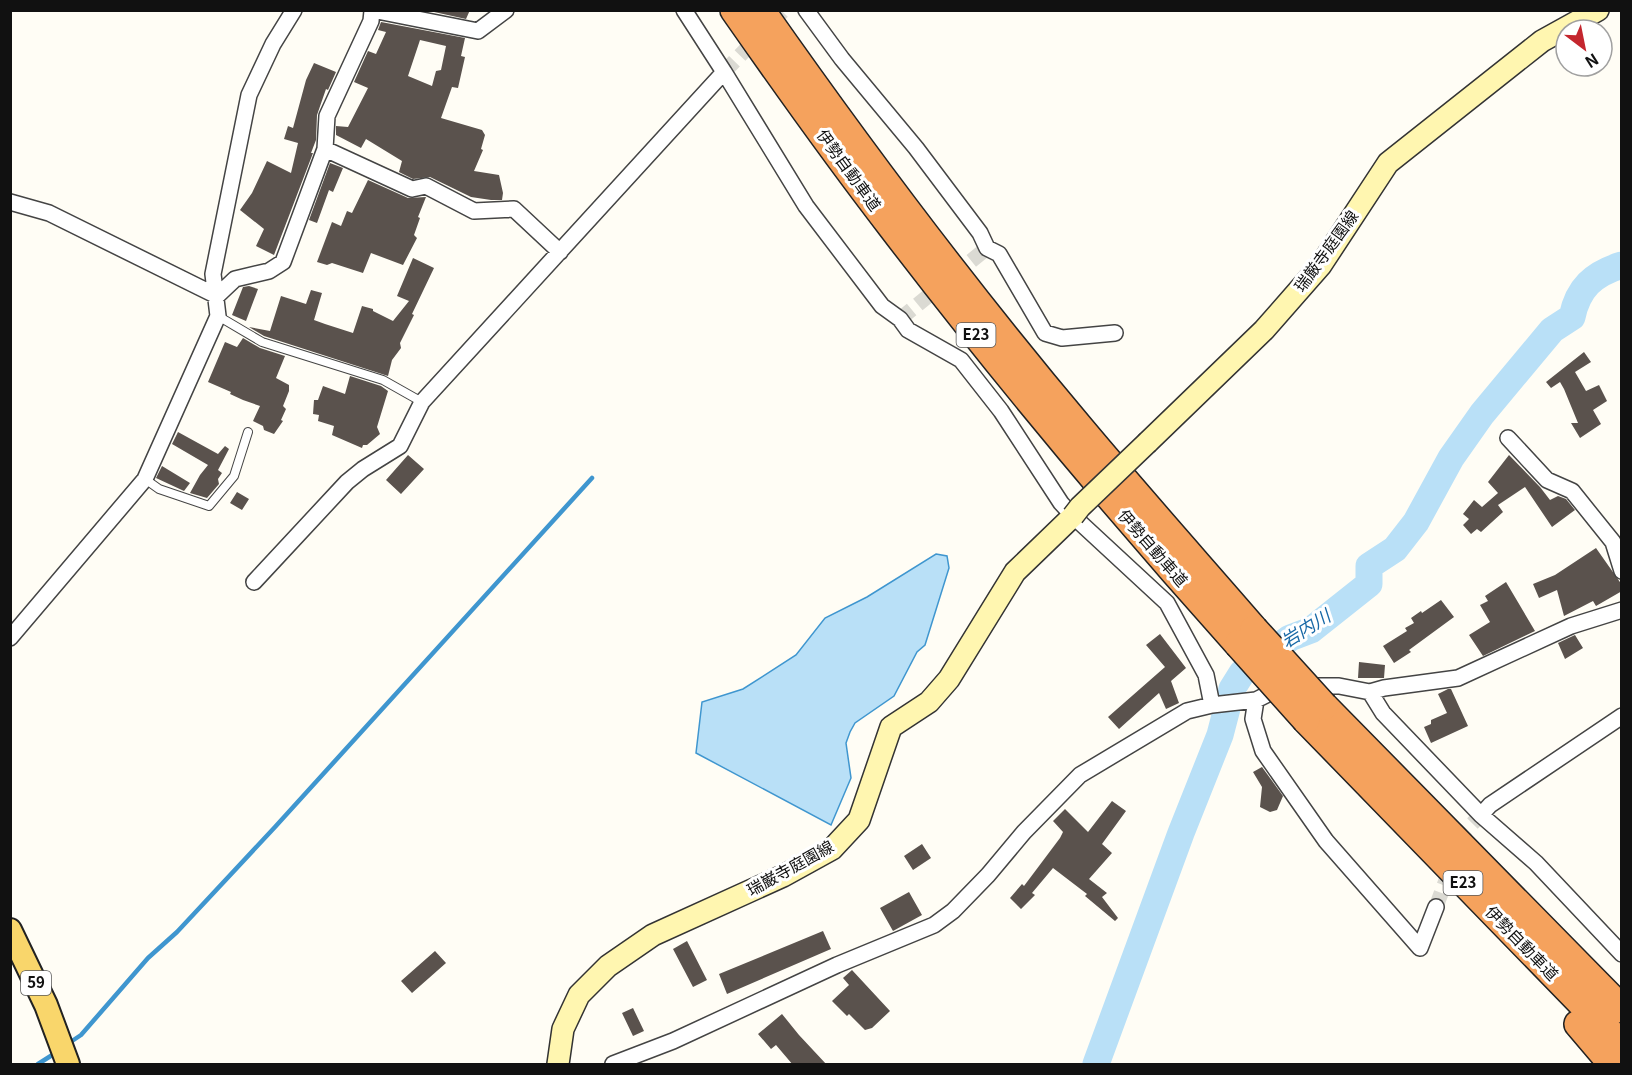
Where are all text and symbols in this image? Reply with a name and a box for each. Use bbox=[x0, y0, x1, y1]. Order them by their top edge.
north arrow bbox=[1554, 18, 1614, 78]
text: N bbox=[1581, 48, 1604, 75]
street label: 伊勢自動車道 bbox=[812, 124, 888, 215]
street label: 瑞厳寺庭園線 bbox=[1287, 205, 1363, 296]
road number: E23 bbox=[956, 323, 996, 347]
street label: 伊勢自動車道 bbox=[1113, 503, 1194, 591]
water label: 岩内川 bbox=[1275, 601, 1336, 653]
street label: 瑞巌寺庭園線 bbox=[742, 833, 837, 901]
road number: E23 bbox=[1444, 871, 1482, 895]
street label: 伊勢自動車道 bbox=[1481, 899, 1565, 985]
road number: 59 bbox=[21, 971, 51, 995]

